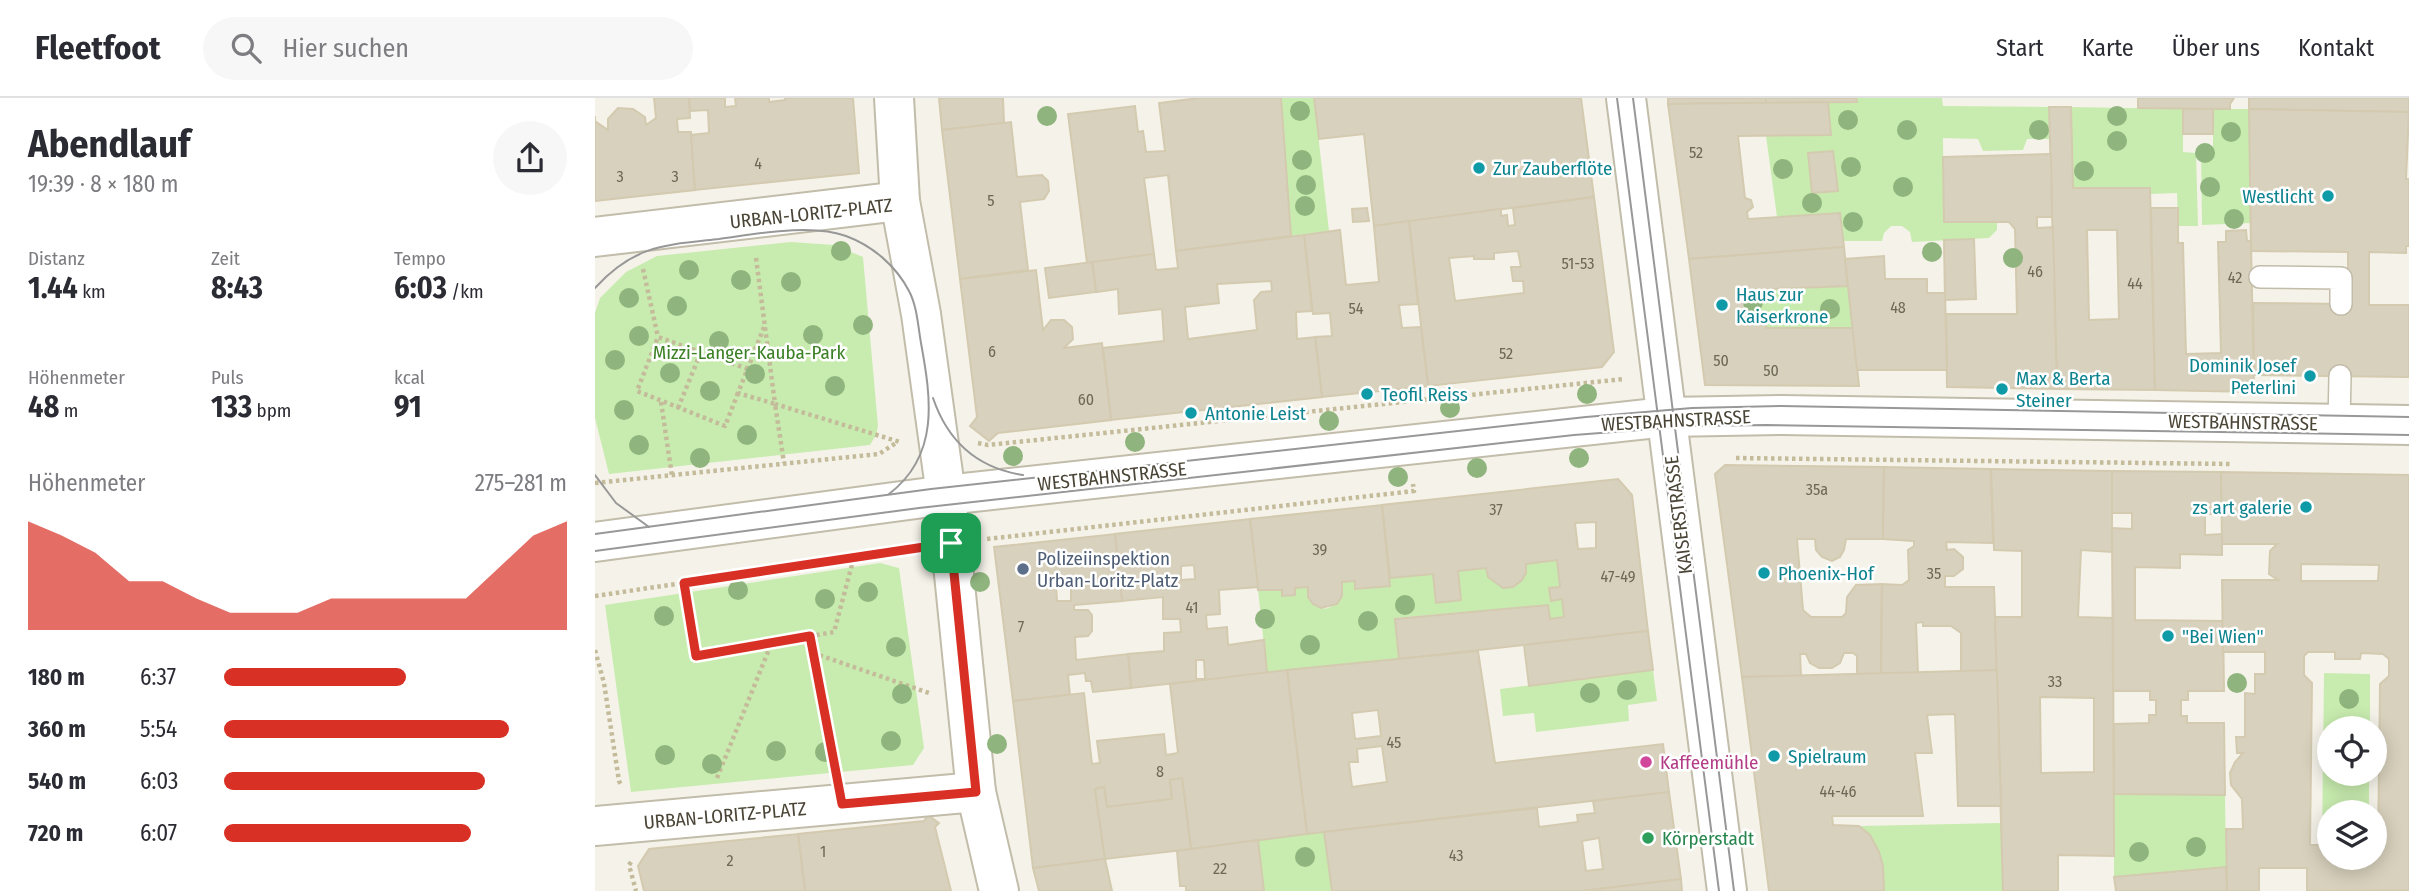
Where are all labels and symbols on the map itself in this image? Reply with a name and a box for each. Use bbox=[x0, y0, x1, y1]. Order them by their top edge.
house number: 52 bbox=[1689, 143, 1703, 162]
house number: 4 bbox=[754, 154, 762, 173]
place label: Zur Zauberflöte bbox=[1493, 157, 1612, 180]
marker: Zur Zauberflöte bbox=[1471, 160, 1487, 176]
house number: 3 bbox=[616, 167, 624, 186]
house number: 3 bbox=[671, 167, 679, 186]
place label: Westlicht bbox=[2242, 185, 2315, 208]
marker: Westlicht bbox=[2320, 188, 2336, 204]
house number: 5 bbox=[987, 191, 995, 210]
street label: URBAN-LORITZ-PLATZ bbox=[729, 194, 894, 233]
house number: 51-53 bbox=[1562, 254, 1595, 273]
house number: 46 bbox=[2027, 262, 2043, 281]
house number: 42 bbox=[2228, 268, 2242, 287]
house number: 44 bbox=[2127, 274, 2143, 293]
place label: Haus zur Kaiserkrone bbox=[1736, 283, 1829, 328]
marker: Haus zur Kaiserkrone bbox=[1714, 297, 1730, 313]
house number: 48 bbox=[1890, 298, 1906, 317]
house number: 54 bbox=[1348, 299, 1364, 318]
park label: Mizzi-Langer-Kauba-Park bbox=[653, 341, 846, 364]
house number: 6 bbox=[988, 342, 996, 361]
house number: 52 bbox=[1499, 344, 1513, 363]
house number: 50 bbox=[1713, 351, 1729, 370]
place label: Dominik Josef Peterlini bbox=[2189, 354, 2297, 399]
house number: 50 bbox=[1763, 361, 1779, 380]
place label: Max & Berta Steiner bbox=[2016, 367, 2111, 412]
marker: Dominik Josef Peterlini bbox=[2302, 368, 2318, 384]
marker: Max & Berta Steiner bbox=[1994, 381, 2010, 397]
place label: Teofil Reiss bbox=[1381, 383, 1468, 406]
marker: Teofil Reiss bbox=[1359, 386, 1375, 402]
house number: 60 bbox=[1078, 390, 1094, 409]
place label: Antonie Leist bbox=[1205, 402, 1307, 425]
marker: Antonie Leist bbox=[1183, 405, 1199, 421]
street label: WESTBAHNSTRASSE bbox=[1601, 405, 1752, 436]
street label: WESTBAHNSTRASSE bbox=[2168, 410, 2318, 435]
street label: KAISERSTRASSE bbox=[1660, 454, 1697, 576]
street label: WESTBAHNSTRASSE bbox=[1036, 457, 1188, 496]
house number: 35a bbox=[1806, 480, 1828, 499]
place label: zs art galerie bbox=[2193, 496, 2292, 519]
marker: zs art galerie bbox=[2298, 499, 2314, 515]
house number: 37 bbox=[1489, 500, 1503, 519]
pin bbox=[921, 513, 981, 573]
house number: 39 bbox=[1313, 540, 1328, 559]
place label: Polizeiinspektion Urban-Loritz-Platz bbox=[1037, 547, 1179, 592]
marker: Polizeiinspektion Urban-Loritz-Platz bbox=[1015, 561, 1031, 577]
place label: Phoenix-Hof bbox=[1778, 562, 1875, 585]
house number: 35 bbox=[1927, 564, 1941, 583]
marker: Phoenix-Hof bbox=[1756, 565, 1772, 581]
house number: 47-49 bbox=[1601, 567, 1636, 586]
house number: 41 bbox=[1185, 598, 1199, 617]
house number: 7 bbox=[1018, 617, 1025, 636]
place label: "Bei Wien" bbox=[2182, 625, 2264, 648]
marker: "Bei Wien" bbox=[2160, 628, 2176, 644]
house number: 33 bbox=[2048, 672, 2062, 691]
house number: 45 bbox=[1387, 733, 1401, 752]
place label: Spielraum bbox=[1788, 745, 1867, 768]
marker: Spielraum bbox=[1766, 748, 1782, 764]
place label: Kaffeemühle bbox=[1660, 751, 1758, 774]
marker: Kaffeemühle bbox=[1638, 754, 1654, 770]
house number: 8 bbox=[1156, 762, 1164, 781]
house number: 44-46 bbox=[1820, 782, 1857, 801]
street label: URBAN-LORITZ-PLATZ bbox=[643, 797, 807, 834]
place label: Körperstadt bbox=[1662, 827, 1755, 850]
marker: Körperstadt bbox=[1640, 830, 1656, 846]
house number: 1 bbox=[820, 842, 826, 861]
house number: 43 bbox=[1449, 846, 1463, 865]
house number: 2 bbox=[726, 851, 734, 870]
house number: 22 bbox=[1213, 859, 1227, 878]

